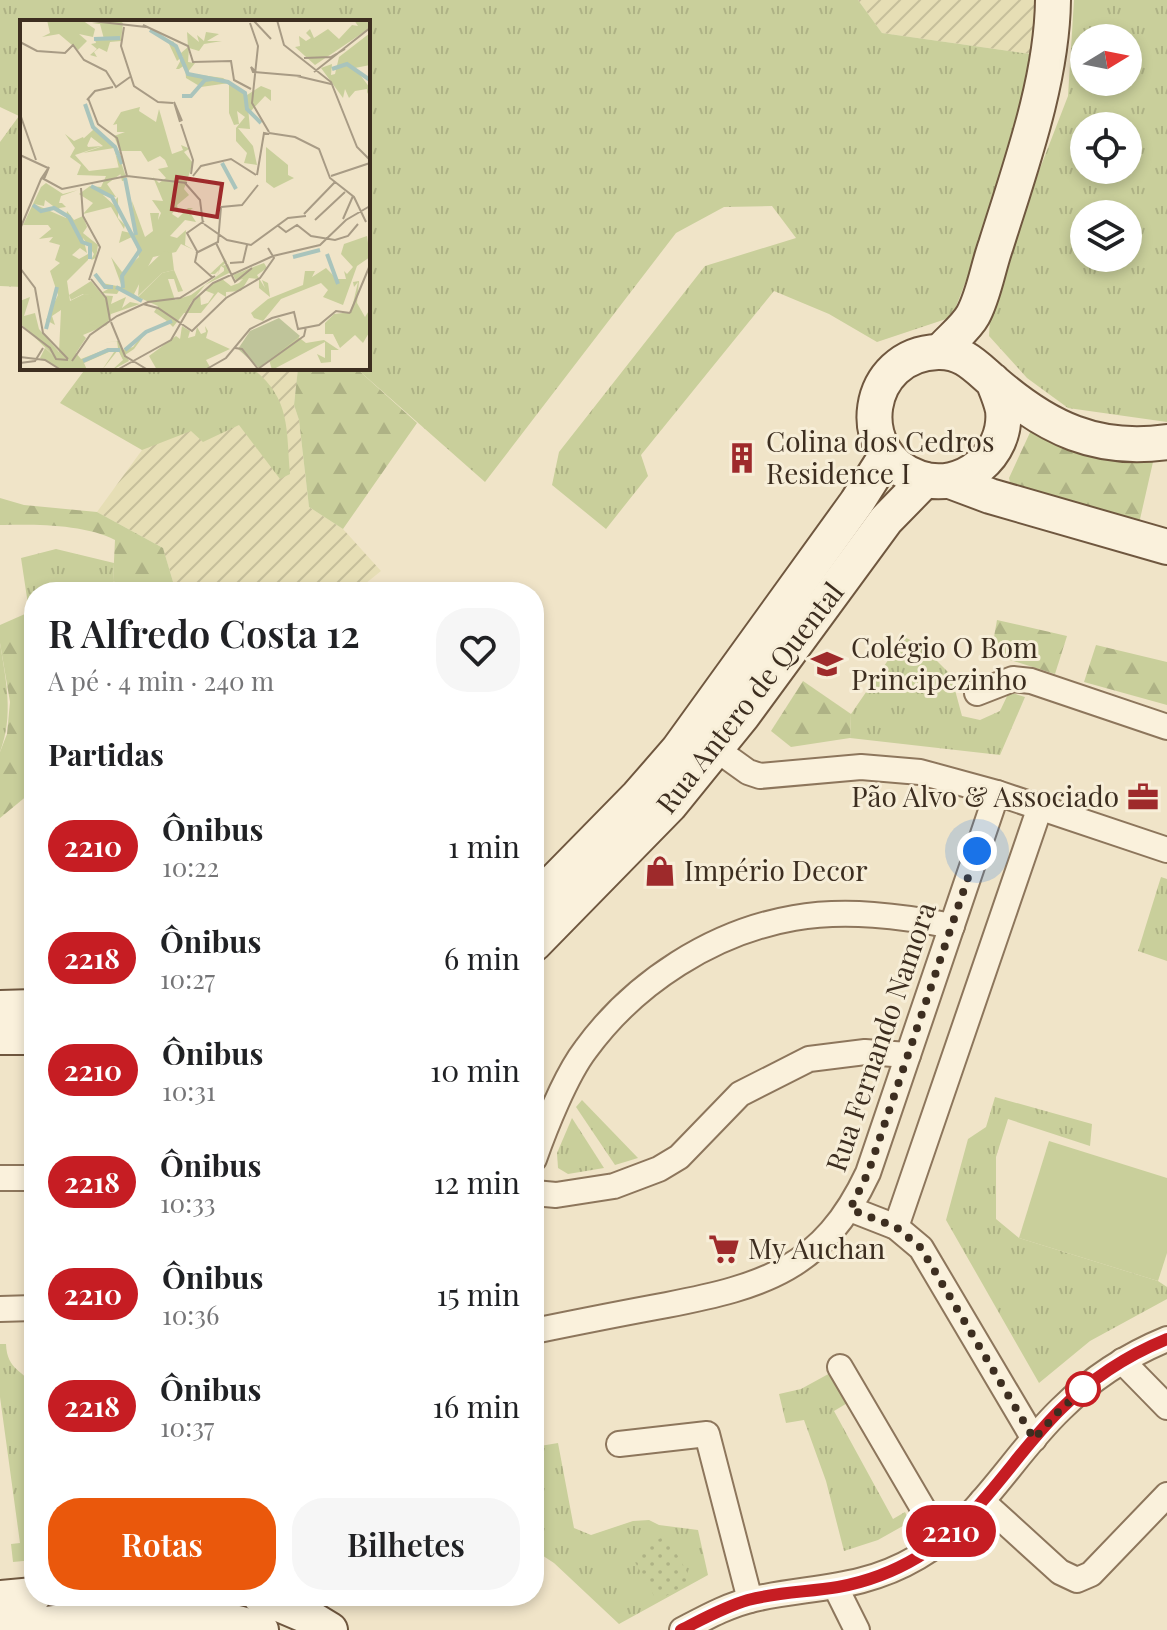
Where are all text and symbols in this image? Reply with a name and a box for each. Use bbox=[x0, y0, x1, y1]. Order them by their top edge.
inset map bbox=[20, 20, 370, 370]
north arrow bbox=[1070, 24, 1142, 96]
map controls bbox=[1070, 24, 1142, 272]
button: locate bbox=[1070, 112, 1142, 184]
button: layers bbox=[1070, 200, 1142, 272]
place label: Colina dos Cedros Residence I bbox=[766, 422, 994, 491]
building icon: Colina dos Cedros Residence I bbox=[725, 441, 759, 475]
street label: Rua Antero de Quental bbox=[647, 574, 851, 820]
text: R Alfredo Costa 12 bbox=[48, 607, 360, 658]
button: heart bbox=[436, 608, 520, 692]
place label: Colégio O Bom Principezinho bbox=[851, 628, 1038, 697]
school or university icon: Colégio O Bom Principezinho bbox=[810, 647, 844, 681]
text: A pé · 4 min · 240 m bbox=[48, 663, 274, 698]
text: Partidas bbox=[48, 734, 164, 774]
place label: Pão Alvo & Associado bbox=[851, 777, 1119, 814]
office icon: Pão Alvo & Associado bbox=[1126, 780, 1160, 814]
text: Ônibus bbox=[162, 809, 263, 849]
text: 1 min bbox=[448, 826, 520, 866]
text: 2210 bbox=[64, 827, 122, 864]
your location bbox=[957, 831, 997, 871]
text: 10:22 bbox=[162, 849, 219, 884]
place label: Império Decor bbox=[684, 851, 868, 888]
shop icon: Império Decor bbox=[643, 854, 677, 888]
street label: Rua Fernando Namora bbox=[816, 897, 943, 1176]
text: Ônibus bbox=[160, 921, 261, 961]
text: 6 min bbox=[444, 938, 520, 978]
text: 2218 bbox=[64, 939, 120, 976]
text: 10:27 bbox=[160, 961, 215, 996]
text: Ônibus bbox=[162, 1033, 263, 1073]
text: 10 min bbox=[430, 1050, 520, 1090]
text: 2210 bbox=[64, 1051, 122, 1088]
text: 10:31 bbox=[162, 1073, 216, 1108]
text: Ônibus bbox=[160, 1145, 261, 1185]
text: 12 min bbox=[434, 1162, 520, 1202]
text: 2218 bbox=[64, 1163, 120, 1200]
text: 10:33 bbox=[160, 1185, 216, 1220]
place label: My Auchan bbox=[748, 1229, 885, 1266]
supermarket icon: My Auchan bbox=[707, 1232, 741, 1266]
text: Ônibus bbox=[162, 1257, 263, 1297]
text: 15 min bbox=[436, 1274, 520, 1314]
text: 2210 bbox=[64, 1275, 122, 1312]
text: 10:36 bbox=[162, 1297, 219, 1332]
text: Ônibus bbox=[160, 1369, 261, 1409]
unlabelled marker bbox=[1066, 1372, 1100, 1406]
text: 16 min bbox=[433, 1386, 520, 1426]
text: 2218 bbox=[64, 1387, 120, 1424]
text: 10:37 bbox=[160, 1409, 214, 1444]
button: Rotas bbox=[48, 1498, 276, 1590]
button: Bilhetes bbox=[292, 1498, 520, 1590]
line badge: 2210 bbox=[895, 1505, 1007, 1557]
text: 2210 bbox=[922, 1512, 980, 1549]

